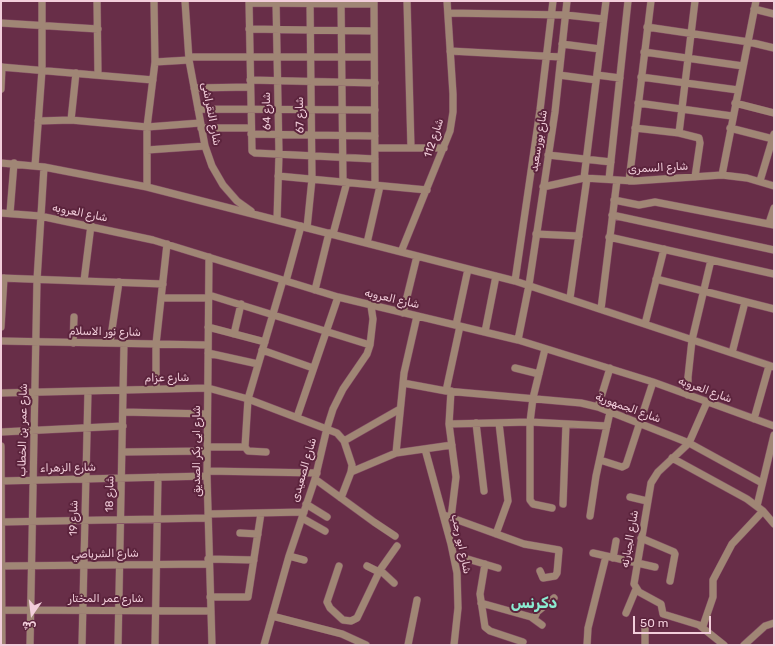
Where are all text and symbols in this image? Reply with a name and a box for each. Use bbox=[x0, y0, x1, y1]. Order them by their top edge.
street label: شارع النقراشى bbox=[198, 81, 224, 147]
street label: شارع 64 bbox=[260, 92, 274, 130]
street label: شارع 67 bbox=[293, 97, 307, 133]
street label: شارع بورسعيد bbox=[528, 109, 550, 173]
street label: شارع 112 bbox=[421, 117, 447, 159]
street label: شارع السمرى bbox=[628, 160, 688, 176]
street label: شارع العروبه bbox=[51, 201, 109, 225]
street label: شارع العروبه bbox=[363, 286, 421, 312]
street label: شارع نور الاسلام bbox=[69, 325, 141, 339]
street label: شارع عزام bbox=[145, 371, 189, 385]
street label: شارع العروبه bbox=[676, 374, 734, 406]
street label: شارع عمر بن الخطاب bbox=[16, 383, 30, 477]
street label: شارع الجمهورية bbox=[593, 390, 663, 426]
street label: شارع ابى بكر الصديق bbox=[190, 405, 204, 497]
street label: شارع الصعيدى bbox=[289, 436, 319, 504]
street label: شارع الزهراء bbox=[40, 461, 96, 475]
street label: شارع 18 bbox=[103, 476, 117, 512]
street label: شارع 19 bbox=[67, 500, 81, 536]
street label: شارع الجبارنه bbox=[618, 509, 642, 569]
street label: شارع ابو رجب bbox=[448, 513, 474, 575]
street label: شارع الشرباصي bbox=[71, 547, 139, 561]
street label: شارع عمر المختار bbox=[68, 592, 144, 606]
north arrow bbox=[12, 594, 52, 634]
district label: دكرنس bbox=[511, 595, 557, 613]
scale bar bbox=[635, 608, 713, 634]
text: 50 m bbox=[640, 616, 668, 630]
text: ش bbox=[21, 618, 37, 634]

